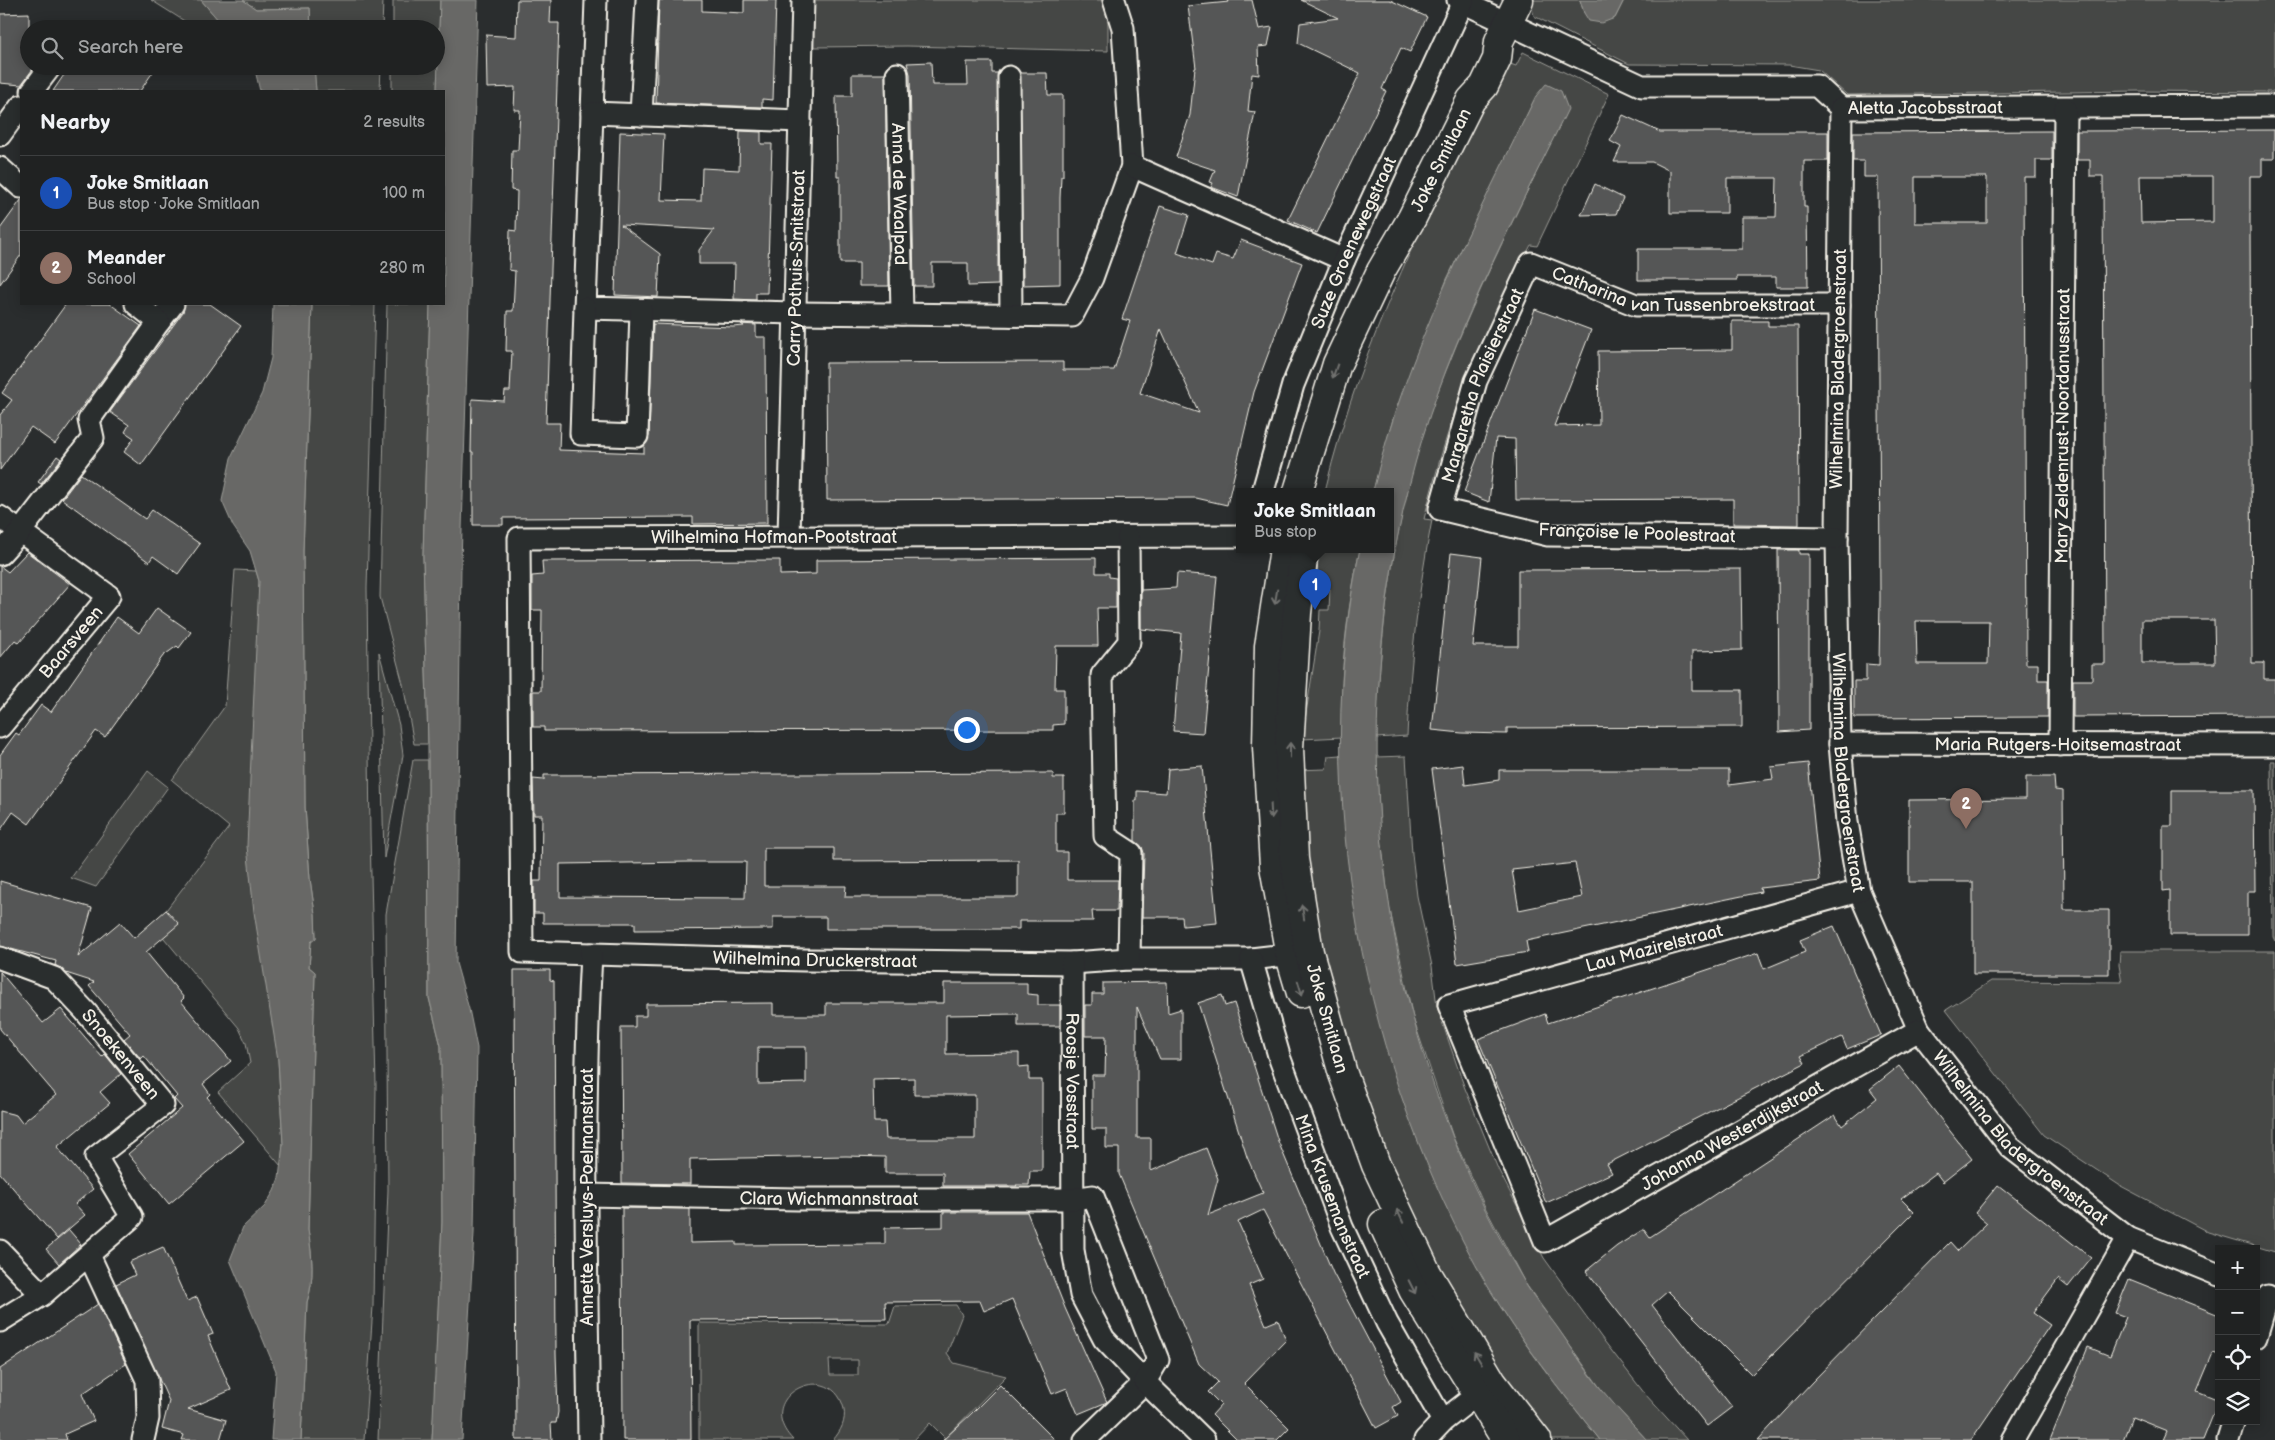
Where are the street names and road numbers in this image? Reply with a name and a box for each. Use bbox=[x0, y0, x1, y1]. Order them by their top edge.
street label: Aletta Jacobsstraat bbox=[1848, 97, 2003, 119]
street label: Joke Smitlaan bbox=[1407, 105, 1476, 215]
street label: Anna de Waalpad bbox=[887, 123, 911, 265]
street label: Suze Groenewegstraat bbox=[1307, 153, 1401, 332]
street label: Carry Pothuis-Smitstraat bbox=[783, 169, 810, 367]
street label: Wilhelmina Bladergroenstraat bbox=[1826, 248, 1851, 489]
street label: Catharina van Tussenbroekstraat bbox=[1549, 262, 1815, 317]
street label: Margaretha Plaisierstraat bbox=[1438, 285, 1529, 485]
street label: Mary Zeldenrust-Noordanusstraat bbox=[2051, 288, 2075, 564]
street label: Françoise le Poolestraat bbox=[1538, 520, 1736, 547]
street label: Wilhelmina Hofman-Pootstraat bbox=[651, 527, 898, 548]
street label: Baarsveen bbox=[35, 602, 108, 683]
street label: Wilhelmina Bladergroenstraat bbox=[1828, 653, 1869, 894]
street label: Maria Rutgers-Hoitsemastraat bbox=[1935, 734, 2182, 756]
street label: Lau Mazirelstraat bbox=[1583, 920, 1725, 977]
street label: Wilhelmina Druckerstraat bbox=[712, 947, 918, 972]
street label: Joke Smitlaan bbox=[1302, 961, 1352, 1076]
street label: Snoekenveen bbox=[77, 1005, 164, 1104]
street label: Roosje Vosstraat bbox=[1061, 1012, 1083, 1150]
street label: Wilhelmina Bladergroenstraat bbox=[1928, 1047, 2113, 1230]
street label: Annette Versluys-Poelmanstraat bbox=[577, 1068, 598, 1326]
street label: Johanna Westerdijkstraat bbox=[1638, 1076, 1827, 1195]
street label: Mina Krusemanstraat bbox=[1290, 1111, 1375, 1282]
street label: Clara Wichmannstraat bbox=[739, 1188, 919, 1210]

